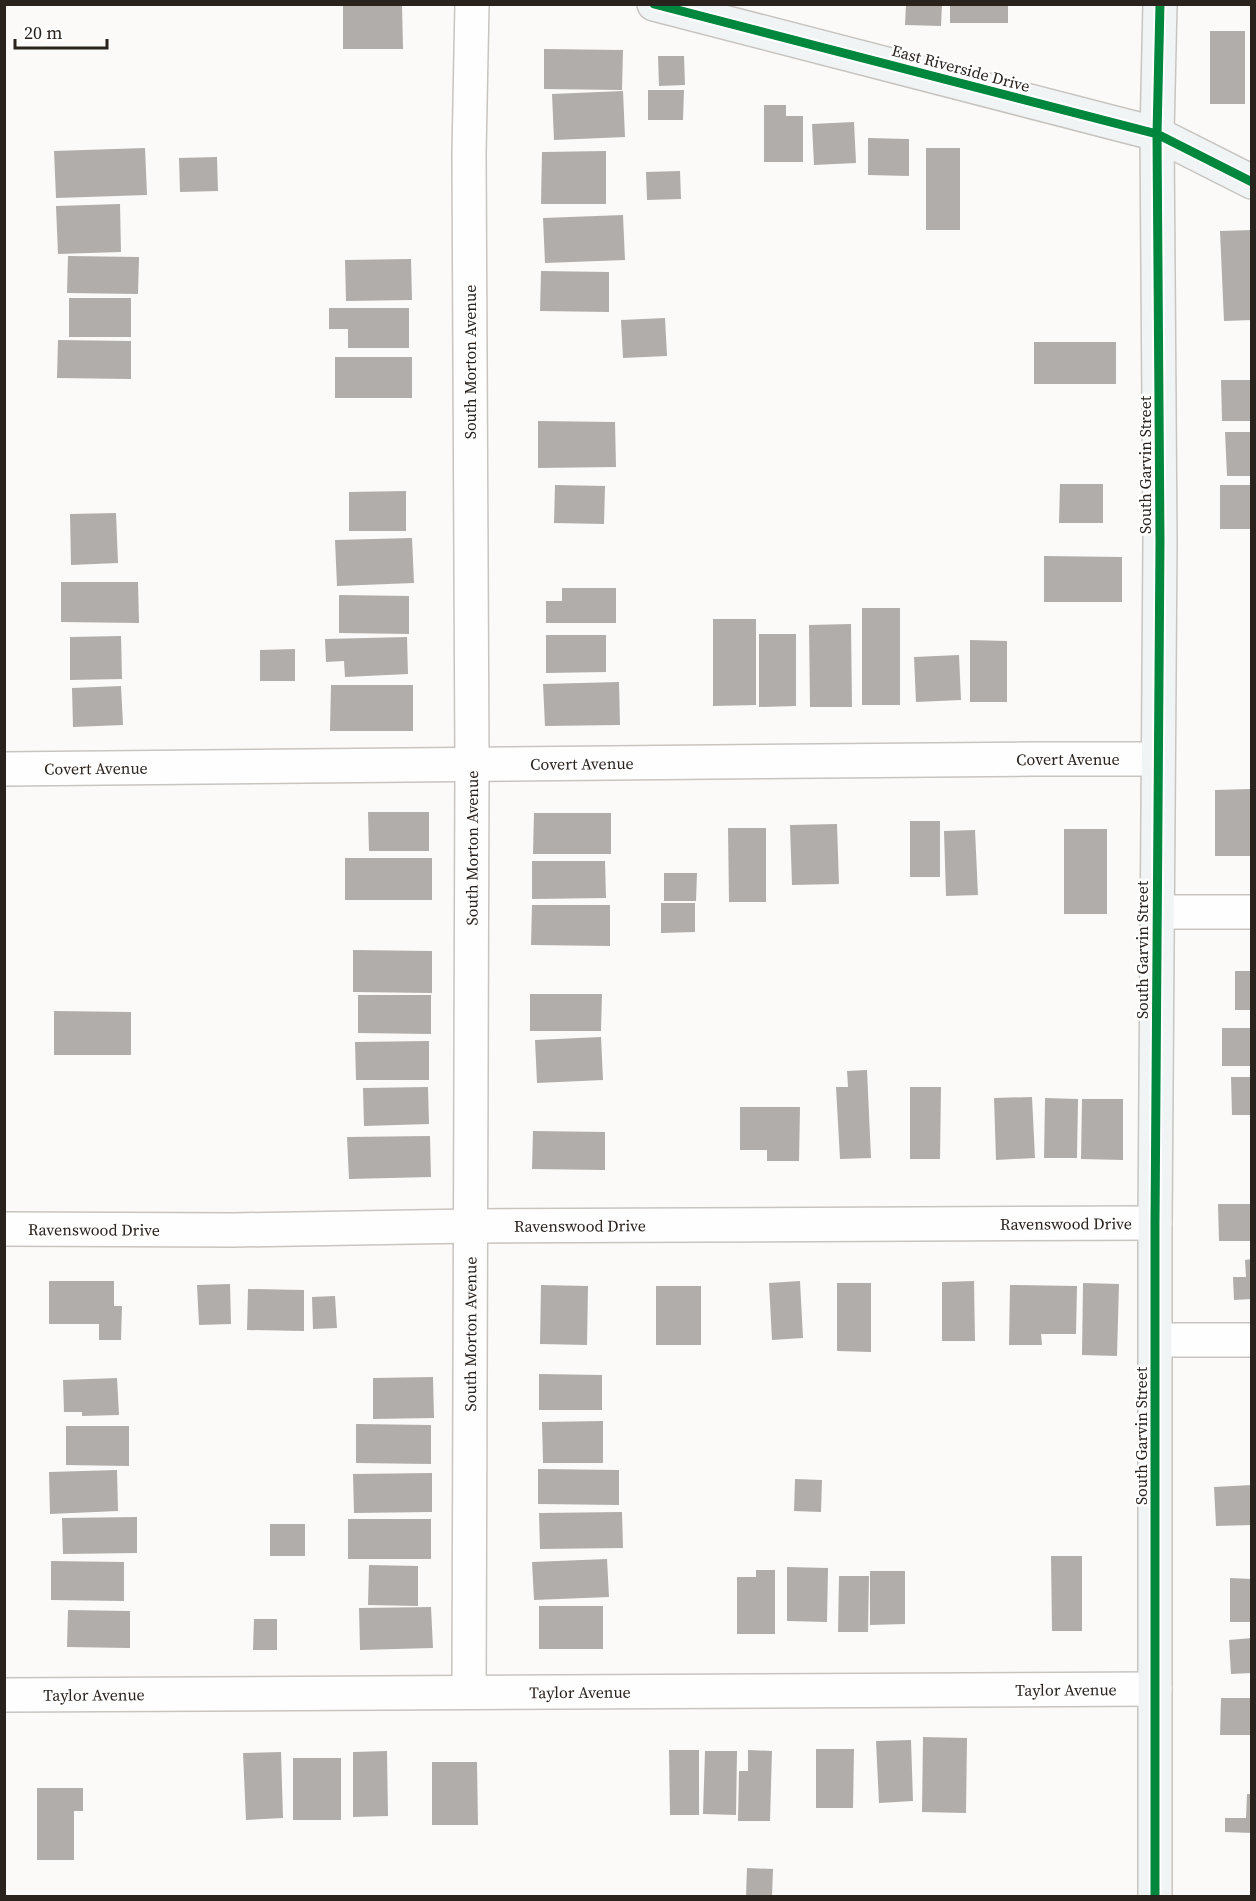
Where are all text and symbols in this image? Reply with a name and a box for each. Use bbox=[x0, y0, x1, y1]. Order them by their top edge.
scale bar bbox=[15, 12, 106, 50]
text: 20 m bbox=[24, 20, 62, 45]
street label: East Riverside Drive bbox=[889, 39, 1033, 97]
street label: South Morton Avenue bbox=[459, 285, 481, 439]
street label: South Garvin Street bbox=[1134, 395, 1156, 534]
street label: Covert Avenue bbox=[1016, 748, 1120, 770]
street label: Covert Avenue bbox=[530, 752, 634, 775]
street label: Covert Avenue bbox=[44, 757, 148, 780]
street label: South Morton Avenue bbox=[460, 771, 483, 925]
street label: South Garvin Street bbox=[1131, 880, 1153, 1019]
street label: Ravenswood Drive bbox=[1000, 1212, 1132, 1235]
street label: Ravenswood Drive bbox=[514, 1214, 646, 1237]
street label: Ravenswood Drive bbox=[28, 1218, 160, 1241]
street label: South Morton Avenue bbox=[459, 1257, 481, 1411]
street label: South Garvin Street bbox=[1130, 1366, 1152, 1505]
street label: Taylor Avenue bbox=[1015, 1678, 1117, 1701]
street label: Taylor Avenue bbox=[529, 1681, 631, 1703]
street label: Taylor Avenue bbox=[43, 1683, 145, 1706]

